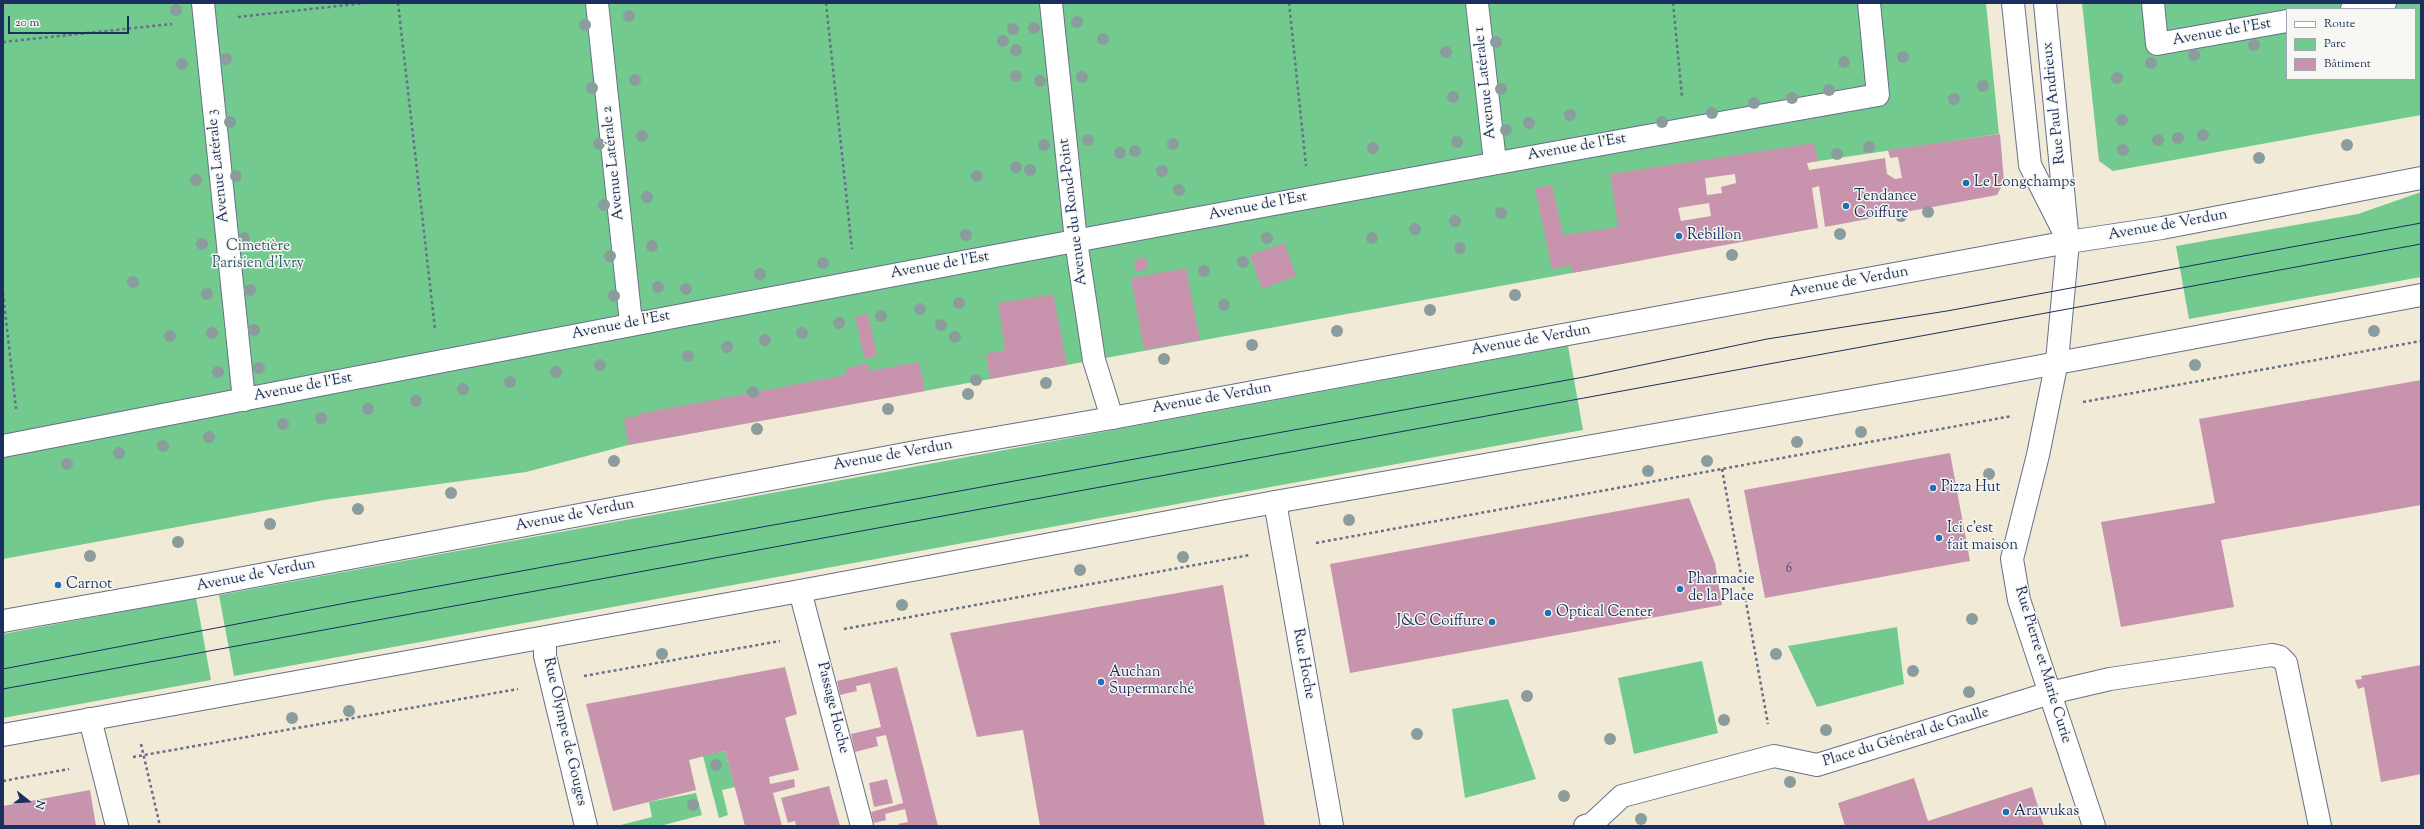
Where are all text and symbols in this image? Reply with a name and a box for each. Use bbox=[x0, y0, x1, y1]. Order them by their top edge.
scale bar bbox=[10, 8, 131, 34]
legend bbox=[2286, 8, 2416, 80]
text: 20 m bbox=[15, 14, 39, 32]
street label: Avenue de l'Est bbox=[2171, 15, 2273, 51]
text: Route bbox=[2324, 15, 2355, 33]
street label: Avenue Latérale 1 bbox=[1471, 26, 1501, 140]
text: Parc bbox=[2324, 35, 2346, 53]
street label: Rue Paul Andrieux bbox=[2040, 41, 2070, 165]
text: Bâtiment bbox=[2324, 55, 2371, 73]
street label: Avenue Latérale 2 bbox=[599, 105, 629, 221]
street label: Avenue Latérale 3 bbox=[204, 108, 234, 224]
street label: Avenue de l'Est bbox=[1526, 130, 1628, 166]
street label: Avenue du Rond-Point bbox=[1056, 137, 1092, 287]
place label: Le Longchamps bbox=[1974, 174, 2075, 192]
marker: Le Longchamps bbox=[1961, 178, 1971, 188]
place label: Tendance Coiffure bbox=[1854, 188, 1917, 223]
street label: Avenue de l'Est bbox=[1207, 189, 1309, 225]
marker: Tendance Coiffure bbox=[1841, 201, 1851, 211]
street label: Avenue de Verdun bbox=[2107, 207, 2229, 245]
place label: Rebillon bbox=[1687, 227, 1742, 245]
marker: Rebillon bbox=[1674, 231, 1684, 241]
park label: Cimetière Parisien d'Ivry bbox=[212, 238, 304, 273]
street label: Avenue de l'Est bbox=[889, 248, 991, 284]
street label: Avenue de Verdun bbox=[1788, 264, 1910, 302]
street label: Avenue de l'Est bbox=[570, 308, 672, 344]
street label: Avenue de Verdun bbox=[1470, 322, 1592, 360]
street label: Avenue de l'Est bbox=[252, 370, 354, 406]
street label: Avenue de Verdun bbox=[1151, 380, 1273, 418]
street label: Avenue de Verdun bbox=[832, 437, 954, 475]
place label: Pizza Hut bbox=[1941, 479, 2001, 497]
marker: Pizza Hut bbox=[1928, 483, 1938, 493]
street label: Avenue de Verdun bbox=[514, 496, 636, 536]
place label: Ici c'est fait maison bbox=[1947, 520, 2018, 555]
marker: Ici c'est fait maison bbox=[1934, 533, 1944, 543]
street label: Avenue de Verdun bbox=[195, 556, 317, 596]
house number: 6 bbox=[1786, 562, 1792, 578]
place label: Pharmacie de la Place bbox=[1688, 571, 1755, 606]
place label: Carnot bbox=[66, 576, 112, 594]
marker: Carnot bbox=[53, 580, 63, 590]
marker: Pharmacie de la Place bbox=[1675, 584, 1685, 594]
street label: Rue Pierre et Marie Curie bbox=[2010, 584, 2074, 746]
place label: Optical Center bbox=[1556, 604, 1653, 622]
marker: Optical Center bbox=[1543, 608, 1553, 618]
place label: J&C Coiffure bbox=[1397, 613, 1484, 631]
marker: J&C Coiffure bbox=[1487, 617, 1497, 627]
street label: Rue Hoche bbox=[1288, 627, 1318, 701]
street label: Rue Olympe de Gouges bbox=[538, 656, 590, 808]
street label: Passage Hoche bbox=[812, 660, 852, 756]
place label: Auchan Supermarché bbox=[1109, 664, 1195, 699]
marker: Auchan Supermarché bbox=[1096, 677, 1106, 687]
street label: Place du Général de Gaulle bbox=[1821, 704, 1991, 772]
north arrow bbox=[8, 781, 48, 821]
text: N bbox=[31, 798, 48, 811]
place label: Arawukas bbox=[2014, 803, 2079, 821]
marker: Arawukas bbox=[2001, 807, 2011, 817]

